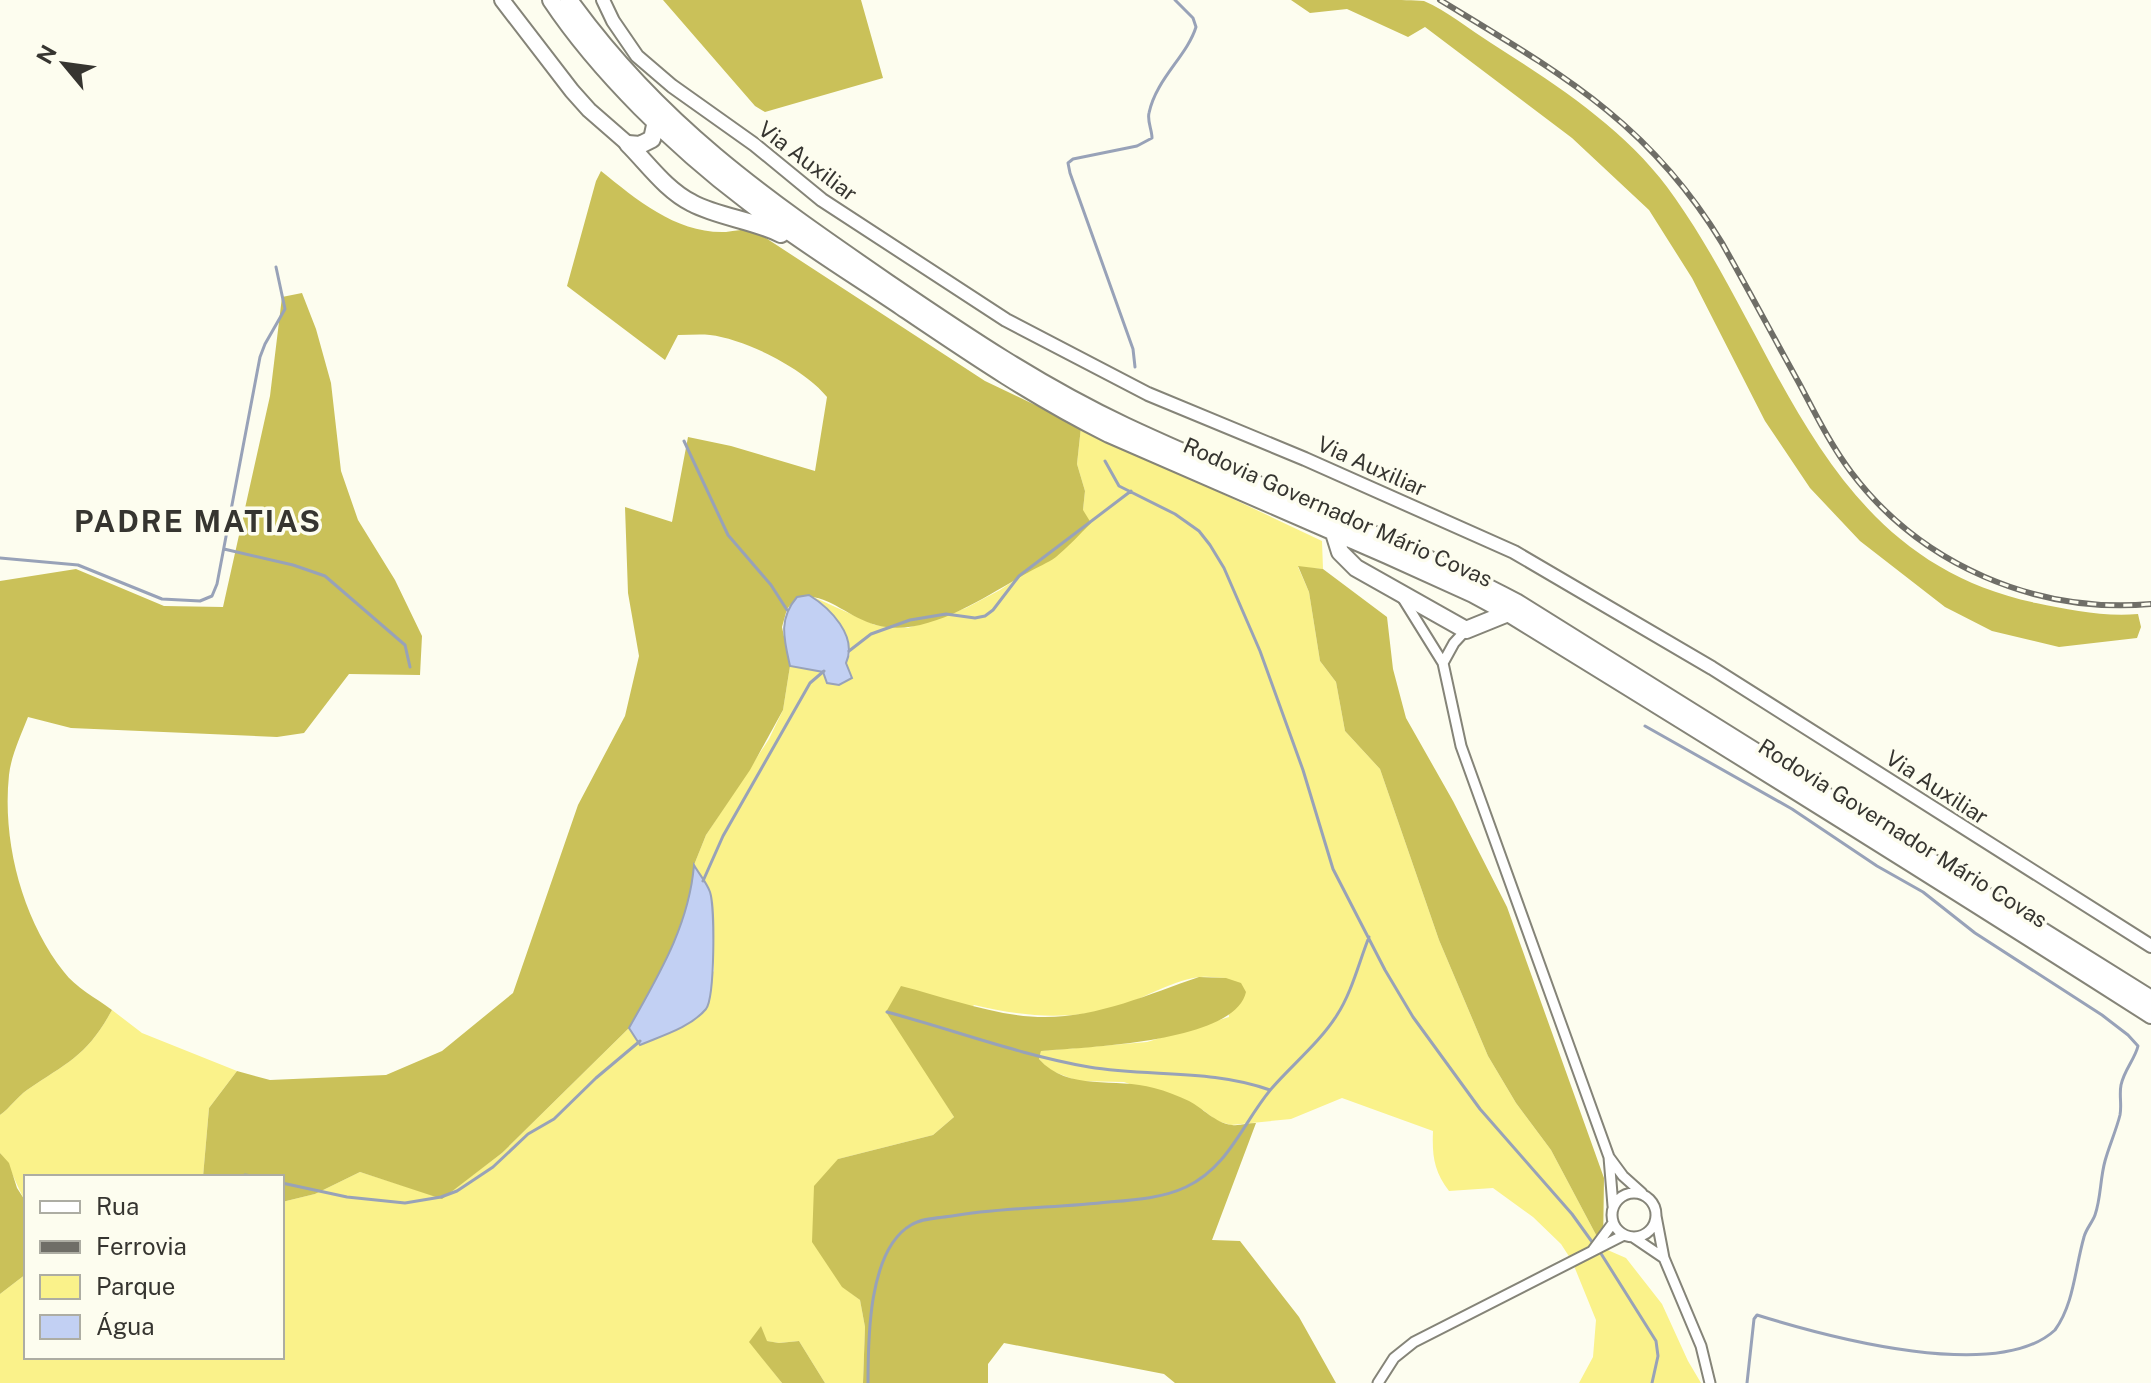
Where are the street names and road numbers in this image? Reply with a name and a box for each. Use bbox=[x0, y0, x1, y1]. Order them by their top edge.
street label: Via Auxiliar bbox=[754, 115, 862, 207]
street label: Via Auxiliar bbox=[1313, 430, 1431, 502]
street label: Rodovia Governador Mário Covas bbox=[1179, 432, 1497, 592]
street label: Rodovia Governador Mário Covas bbox=[1754, 733, 2052, 933]
street label: Via Auxiliar bbox=[1881, 744, 1993, 830]

